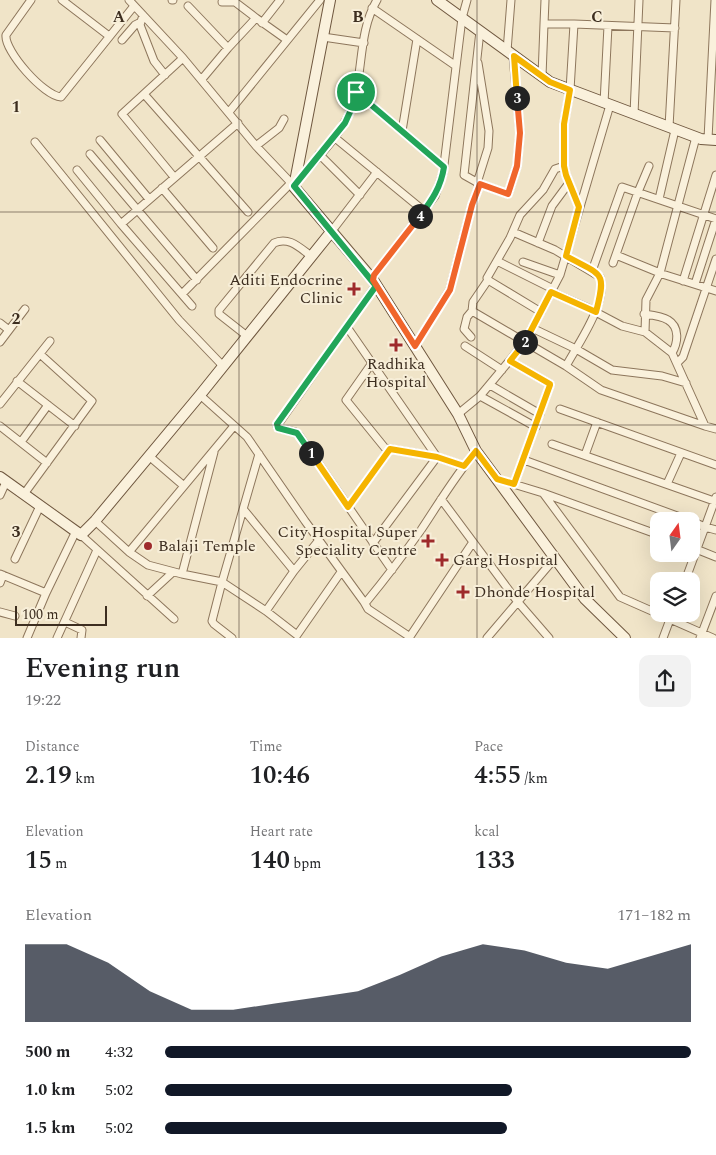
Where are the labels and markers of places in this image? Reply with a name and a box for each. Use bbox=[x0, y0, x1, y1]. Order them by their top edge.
pin bbox=[335, 71, 377, 113]
pin: 3 bbox=[504, 86, 530, 110]
pin: 4 bbox=[408, 204, 432, 228]
place label: Aditi Endocrine Clinic bbox=[229, 268, 343, 310]
marker: Aditi Endocrine Clinic bbox=[347, 282, 361, 296]
pin: 2 bbox=[512, 330, 538, 354]
marker: Radhika Hospital bbox=[389, 338, 403, 352]
place label: Radhika Hospital bbox=[366, 352, 426, 394]
pin: 1 bbox=[298, 440, 324, 466]
place label: City Hospital Super Speciality Centre bbox=[278, 520, 417, 562]
place label: Balaji Temple bbox=[158, 534, 256, 558]
marker: City Hospital Super Speciality Centre bbox=[421, 534, 435, 548]
marker: Balaji Temple bbox=[142, 540, 154, 552]
place label: Gargi Hospital bbox=[453, 548, 558, 572]
marker: Gargi Hospital bbox=[435, 553, 449, 567]
place label: Dhonde Hospital bbox=[474, 580, 595, 604]
marker: Dhonde Hospital bbox=[456, 585, 470, 599]

